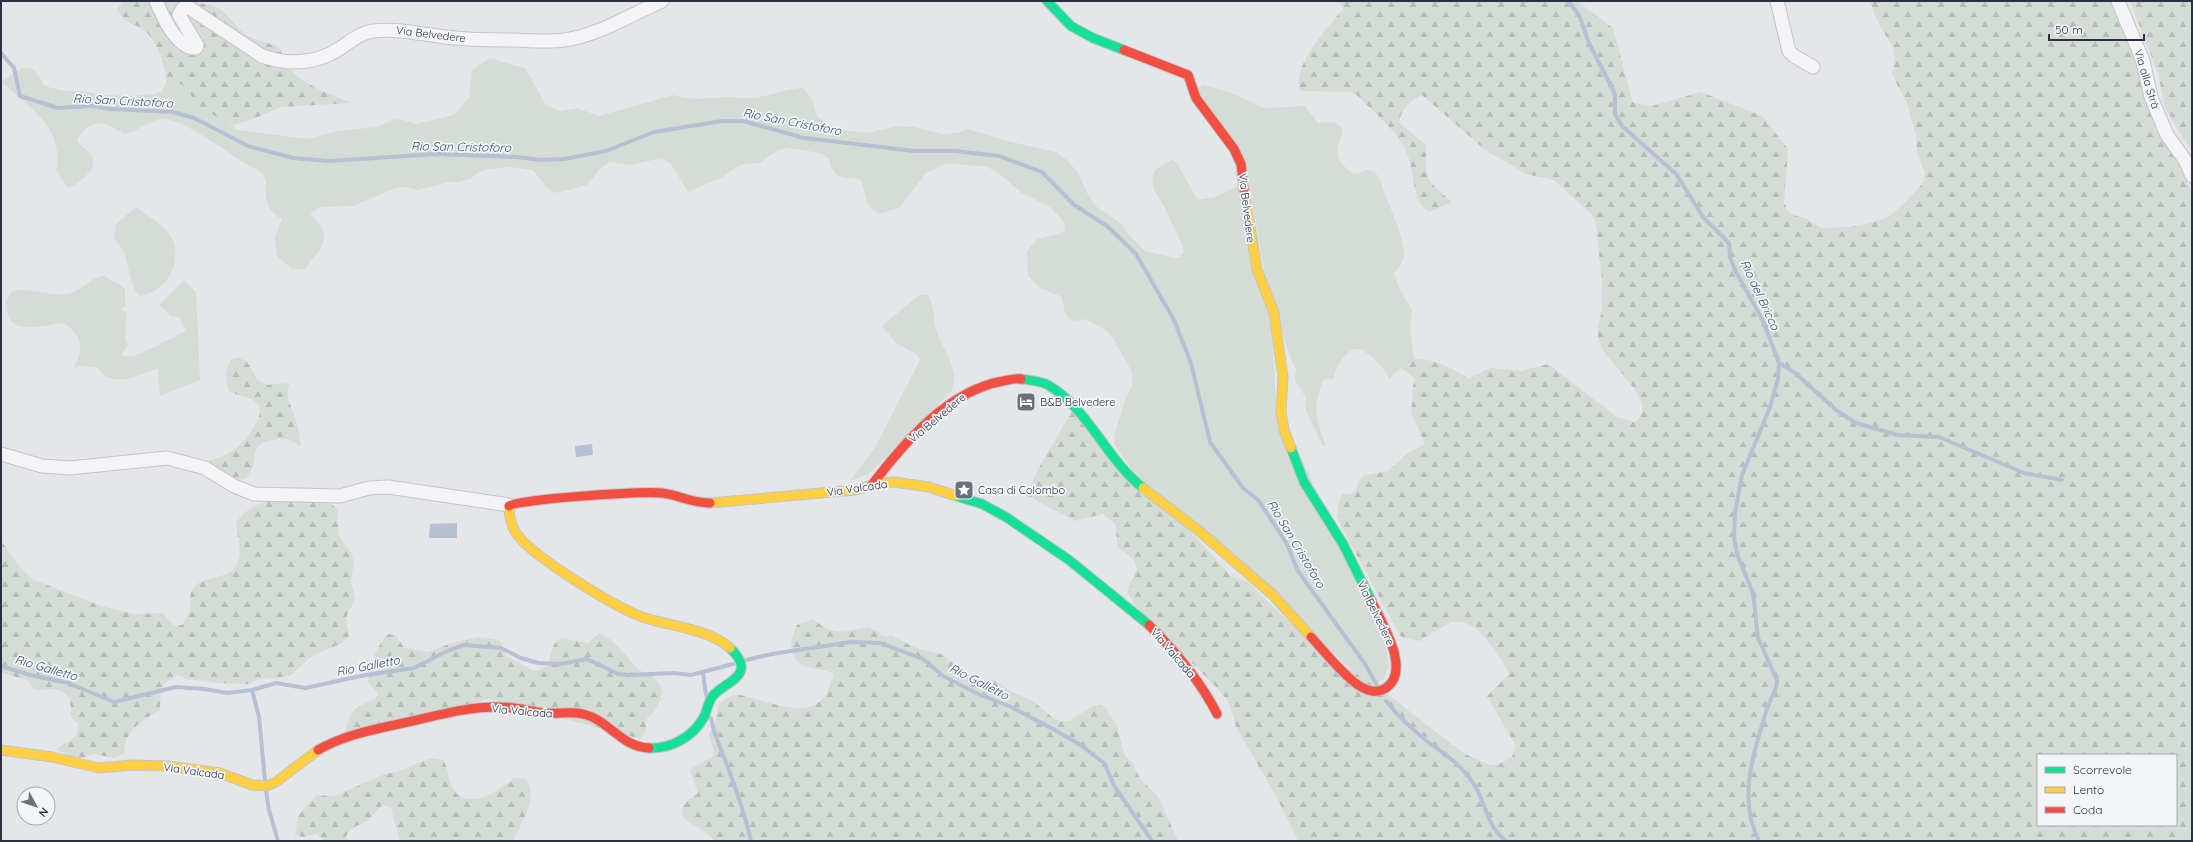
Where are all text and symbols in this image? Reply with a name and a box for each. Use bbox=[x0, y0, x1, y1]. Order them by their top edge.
scale bar bbox=[2049, 16, 2144, 42]
text: 50 m bbox=[2055, 22, 2083, 37]
street label: Via Belvedere bbox=[395, 23, 467, 45]
street label: Via alla Strà bbox=[2131, 48, 2163, 110]
water label: Rio San Cristoforo bbox=[73, 90, 174, 111]
water label: Rio San Cristoforo bbox=[742, 105, 843, 139]
water label: Rio San Cristoforo bbox=[411, 138, 512, 155]
street label: Via Belvedere bbox=[1236, 172, 1258, 244]
water label: Rio del Bricco bbox=[1738, 257, 1784, 333]
street label: Via Belvedere bbox=[906, 390, 968, 446]
hotel icon: B&B Belvedere bbox=[1015, 391, 1037, 413]
place label: B&B Belvedere bbox=[1040, 395, 1115, 409]
street label: Via Valcada bbox=[826, 477, 888, 499]
place icon: Casa di Colombo bbox=[953, 479, 975, 501]
place label: Casa di Colombo bbox=[978, 483, 1065, 497]
water label: Rio San Cristoforo bbox=[1264, 497, 1329, 591]
street label: Via Belvedere bbox=[1354, 578, 1398, 648]
street label: Via Valcada bbox=[1148, 625, 1198, 681]
water label: Rio Galletto bbox=[13, 651, 80, 684]
water label: Rio Galletto bbox=[335, 652, 402, 679]
water label: Rio Galletto bbox=[947, 660, 1012, 703]
street label: Via Valcada bbox=[491, 701, 553, 721]
legend bbox=[2037, 754, 2177, 826]
street label: Via Valcada bbox=[163, 760, 225, 782]
text: Scorrevole bbox=[2073, 762, 2132, 777]
text: Lento bbox=[2073, 782, 2104, 797]
north arrow bbox=[16, 786, 56, 826]
text: Coda bbox=[2073, 802, 2103, 817]
text: N bbox=[36, 805, 52, 820]

